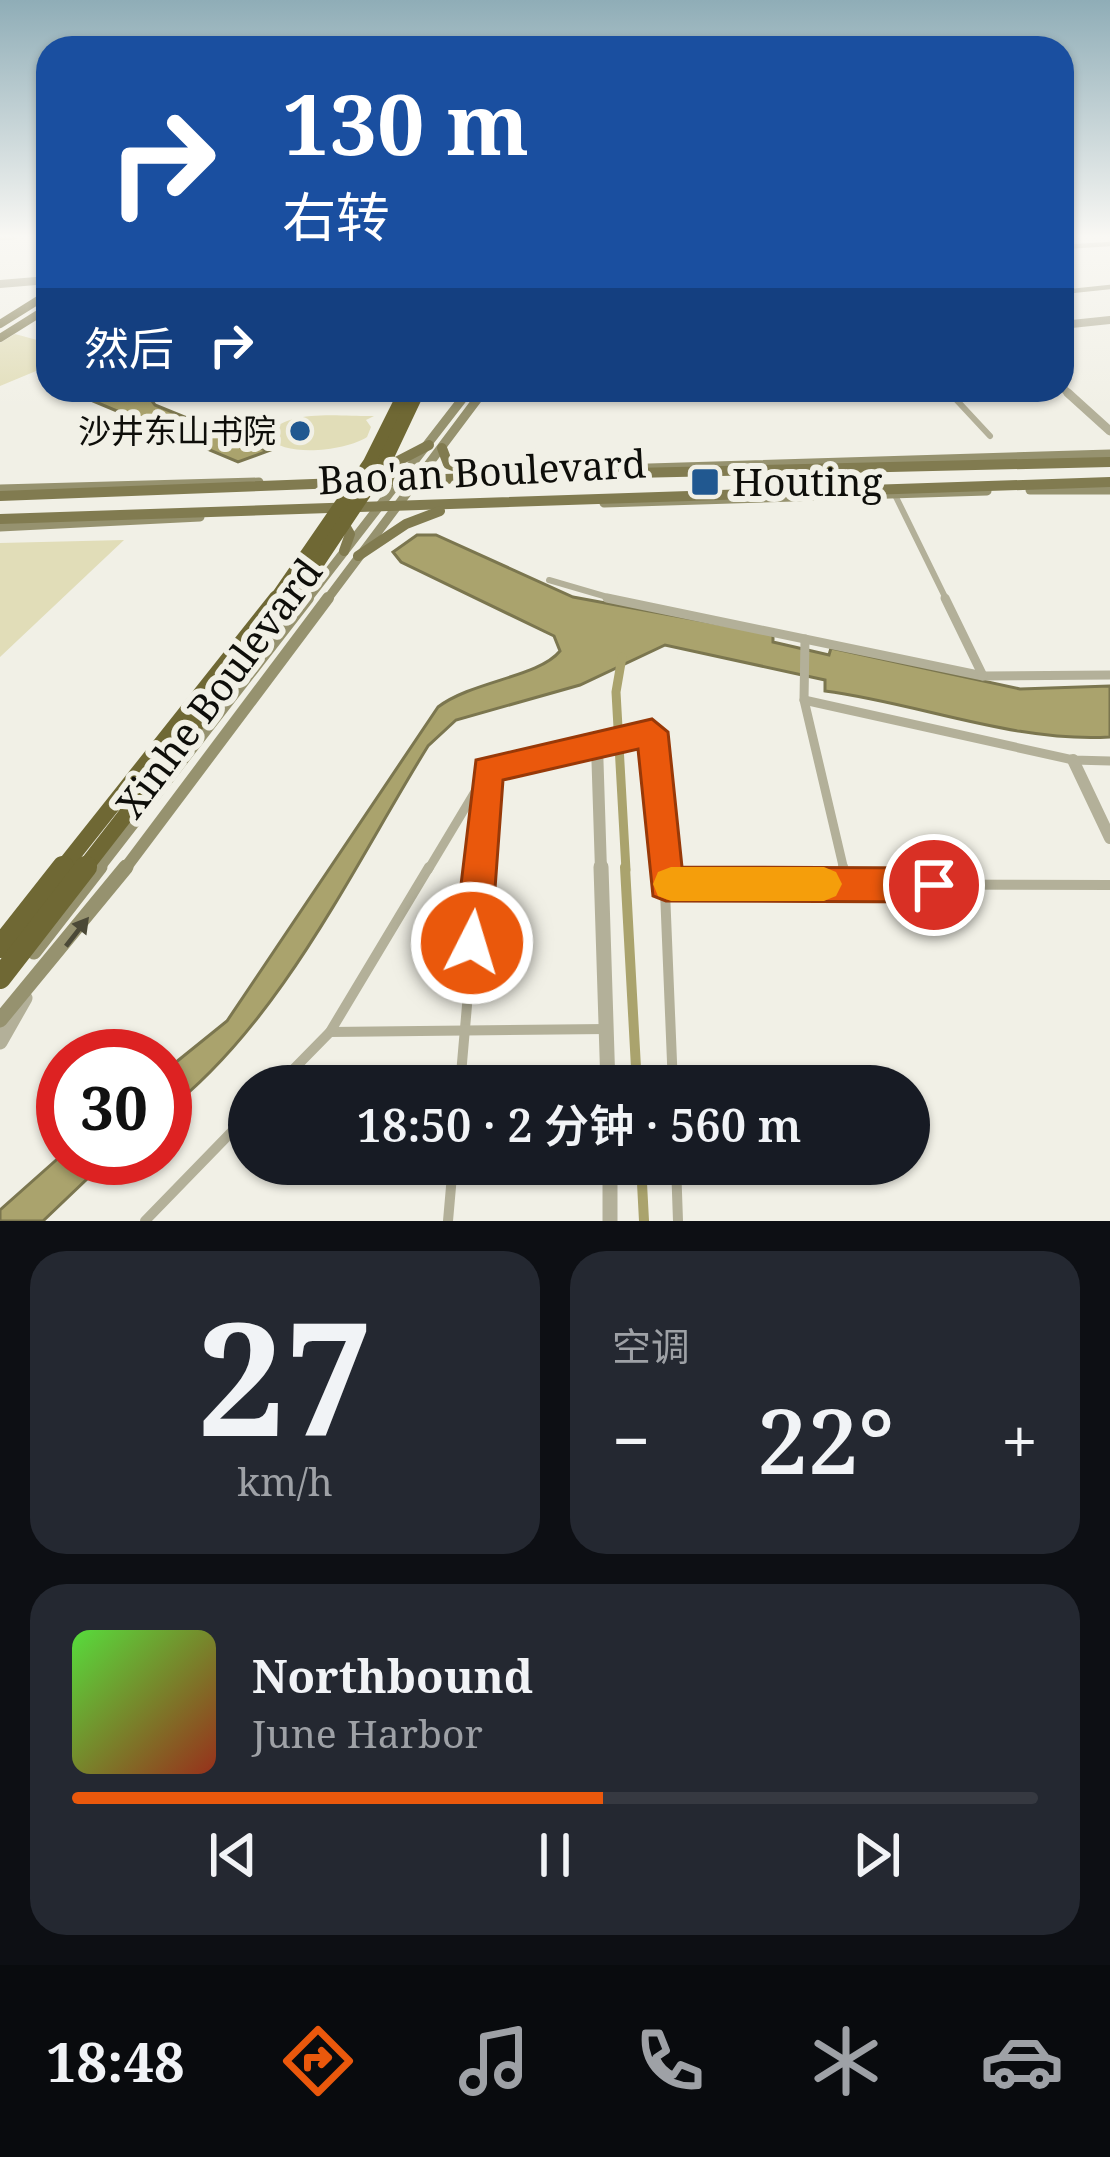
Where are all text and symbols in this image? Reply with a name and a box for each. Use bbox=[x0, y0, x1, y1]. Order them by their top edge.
text: 130 m bbox=[282, 65, 529, 180]
icon: right bbox=[84, 84, 240, 240]
text: 右转 bbox=[282, 179, 390, 253]
icon: right bbox=[198, 312, 264, 378]
text: 然后 bbox=[84, 317, 174, 378]
place label: 沙井东山书院 bbox=[78, 408, 276, 453]
marker: 沙井东山书院 bbox=[287, 418, 313, 444]
street label: Bao'an Boulevard bbox=[317, 435, 647, 506]
place label: Houting bbox=[732, 454, 883, 507]
marker: Houting bbox=[689, 466, 721, 498]
street label: Xinhe Boulevard bbox=[103, 547, 333, 828]
pin bbox=[883, 834, 985, 936]
icon: arrive bbox=[901, 852, 967, 918]
position arrow bbox=[409, 880, 535, 1006]
one-way arrow bbox=[64, 917, 89, 948]
speed limit sign: 30 bbox=[36, 1029, 192, 1185]
text: 18:50 · 2 分钟 · 560 m bbox=[357, 1094, 801, 1155]
text: 27 bbox=[197, 1269, 373, 1482]
text: 空调 bbox=[612, 1319, 690, 1372]
text: 22° bbox=[757, 1378, 894, 1500]
text: − bbox=[612, 1394, 650, 1484]
text: + bbox=[1001, 1394, 1038, 1484]
text: km/h bbox=[237, 1454, 333, 1507]
text: Northbound bbox=[252, 1645, 533, 1706]
text: June Harbor bbox=[252, 1706, 483, 1759]
icon: previous bbox=[200, 1822, 266, 1888]
icon: pause bbox=[522, 1822, 588, 1888]
icon: next bbox=[844, 1822, 910, 1888]
icon: directions bbox=[276, 2019, 360, 2103]
icon: music bbox=[452, 2019, 536, 2103]
icon: phone bbox=[628, 2019, 712, 2103]
icon: climate bbox=[804, 2019, 888, 2103]
icon: car bbox=[980, 2019, 1064, 2103]
text: 18:48 bbox=[46, 2024, 184, 2098]

